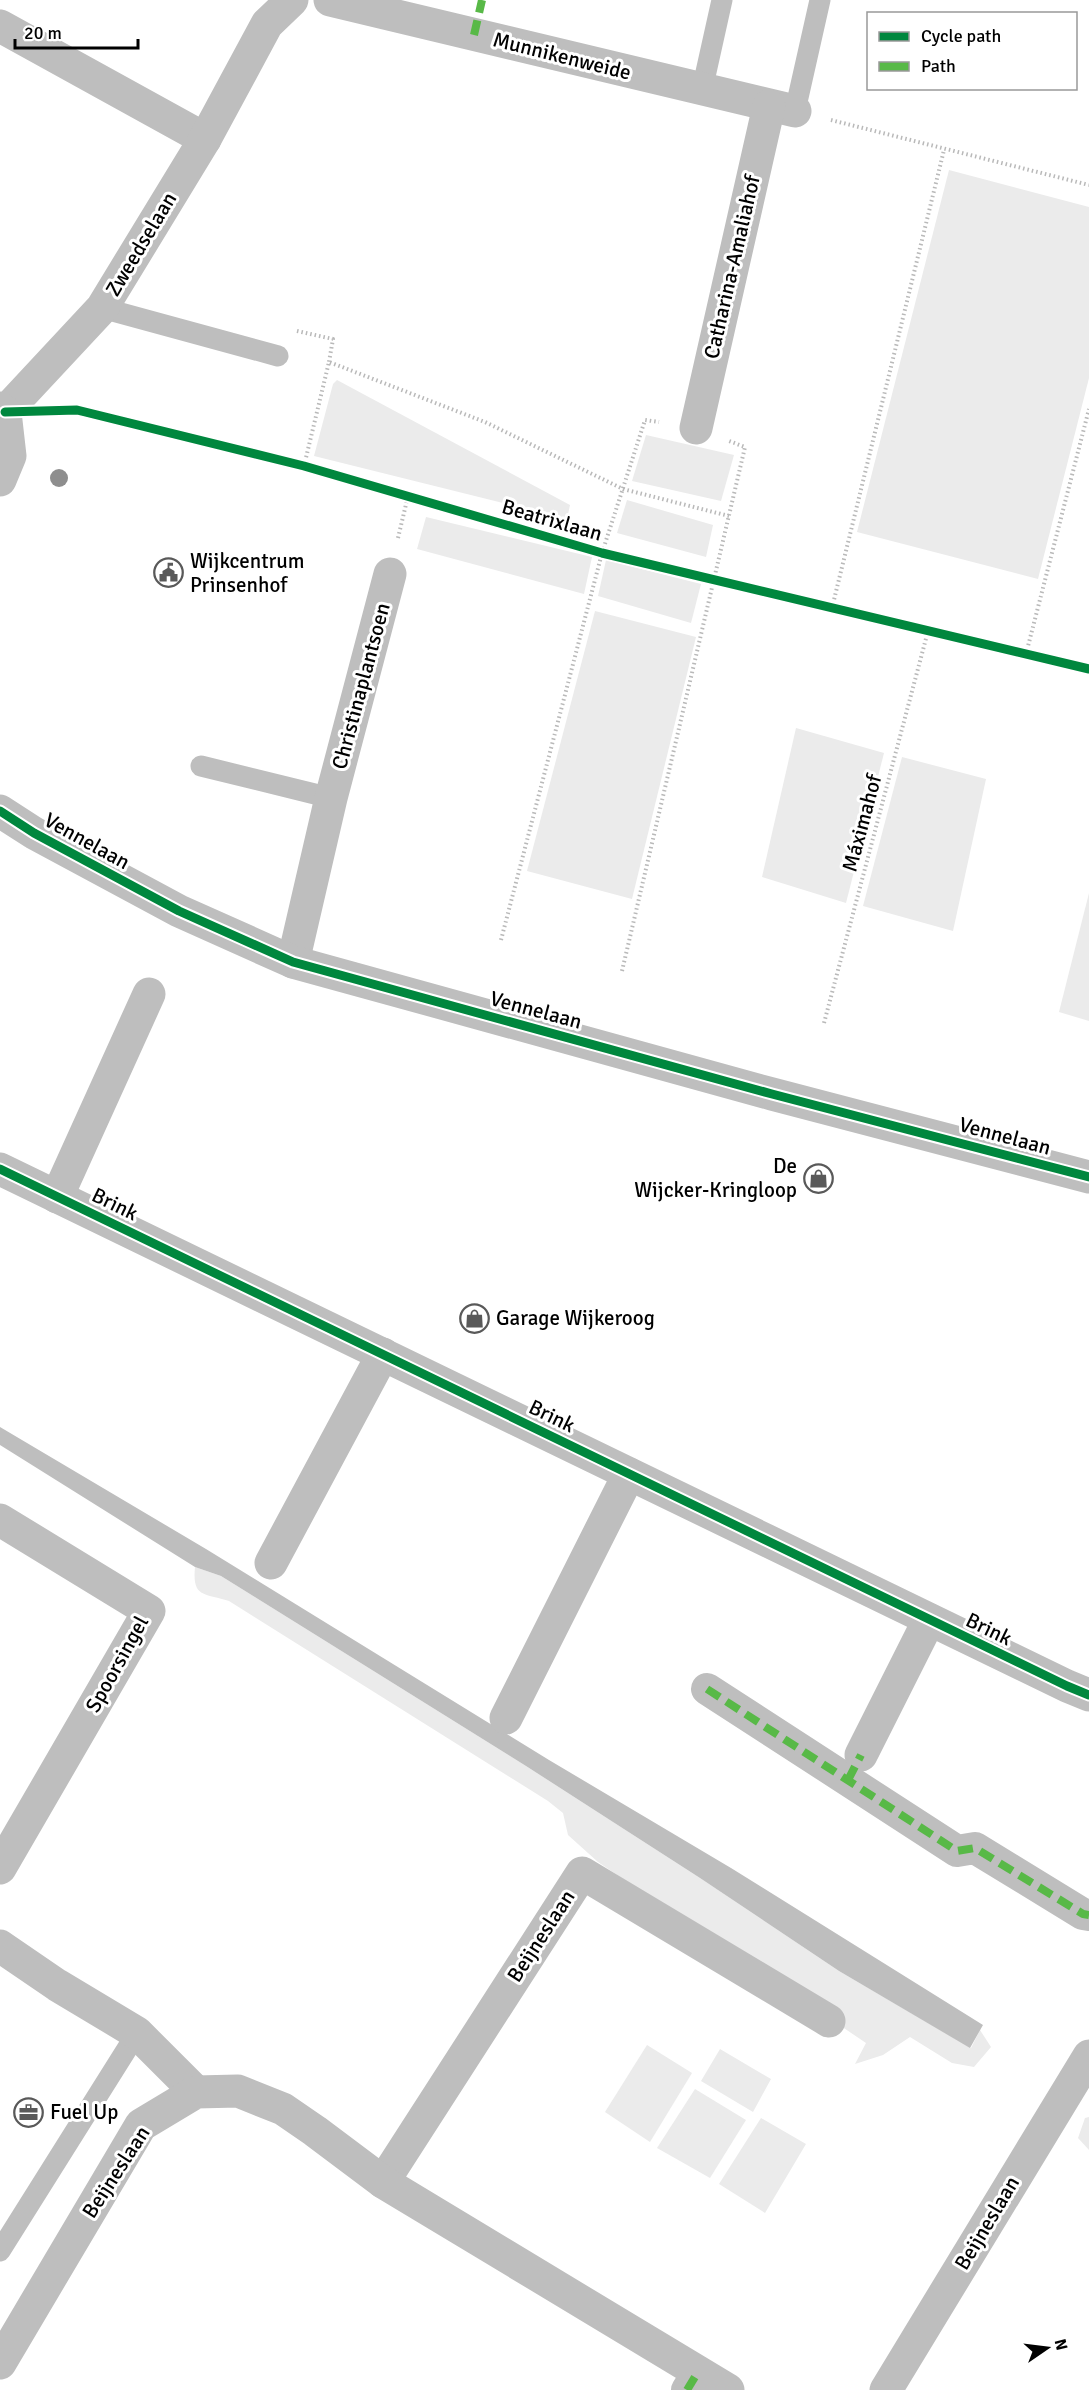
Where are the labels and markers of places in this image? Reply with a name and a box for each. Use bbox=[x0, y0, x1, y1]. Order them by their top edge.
place label: Wijkcentrum Prinsenhof bbox=[190, 548, 305, 598]
public building icon: Wijkcentrum Prinsenhof bbox=[153, 557, 185, 589]
place label: De Wijcker-Kringloop bbox=[634, 1153, 797, 1203]
shop icon: De Wijcker-Kringloop bbox=[802, 1162, 834, 1194]
shop icon: Garage Wijkeroog bbox=[459, 1302, 491, 1334]
place label: Garage Wijkeroog bbox=[496, 1305, 655, 1331]
office icon: Fuel Up bbox=[13, 2096, 45, 2128]
place label: Fuel Up bbox=[50, 2099, 118, 2125]

